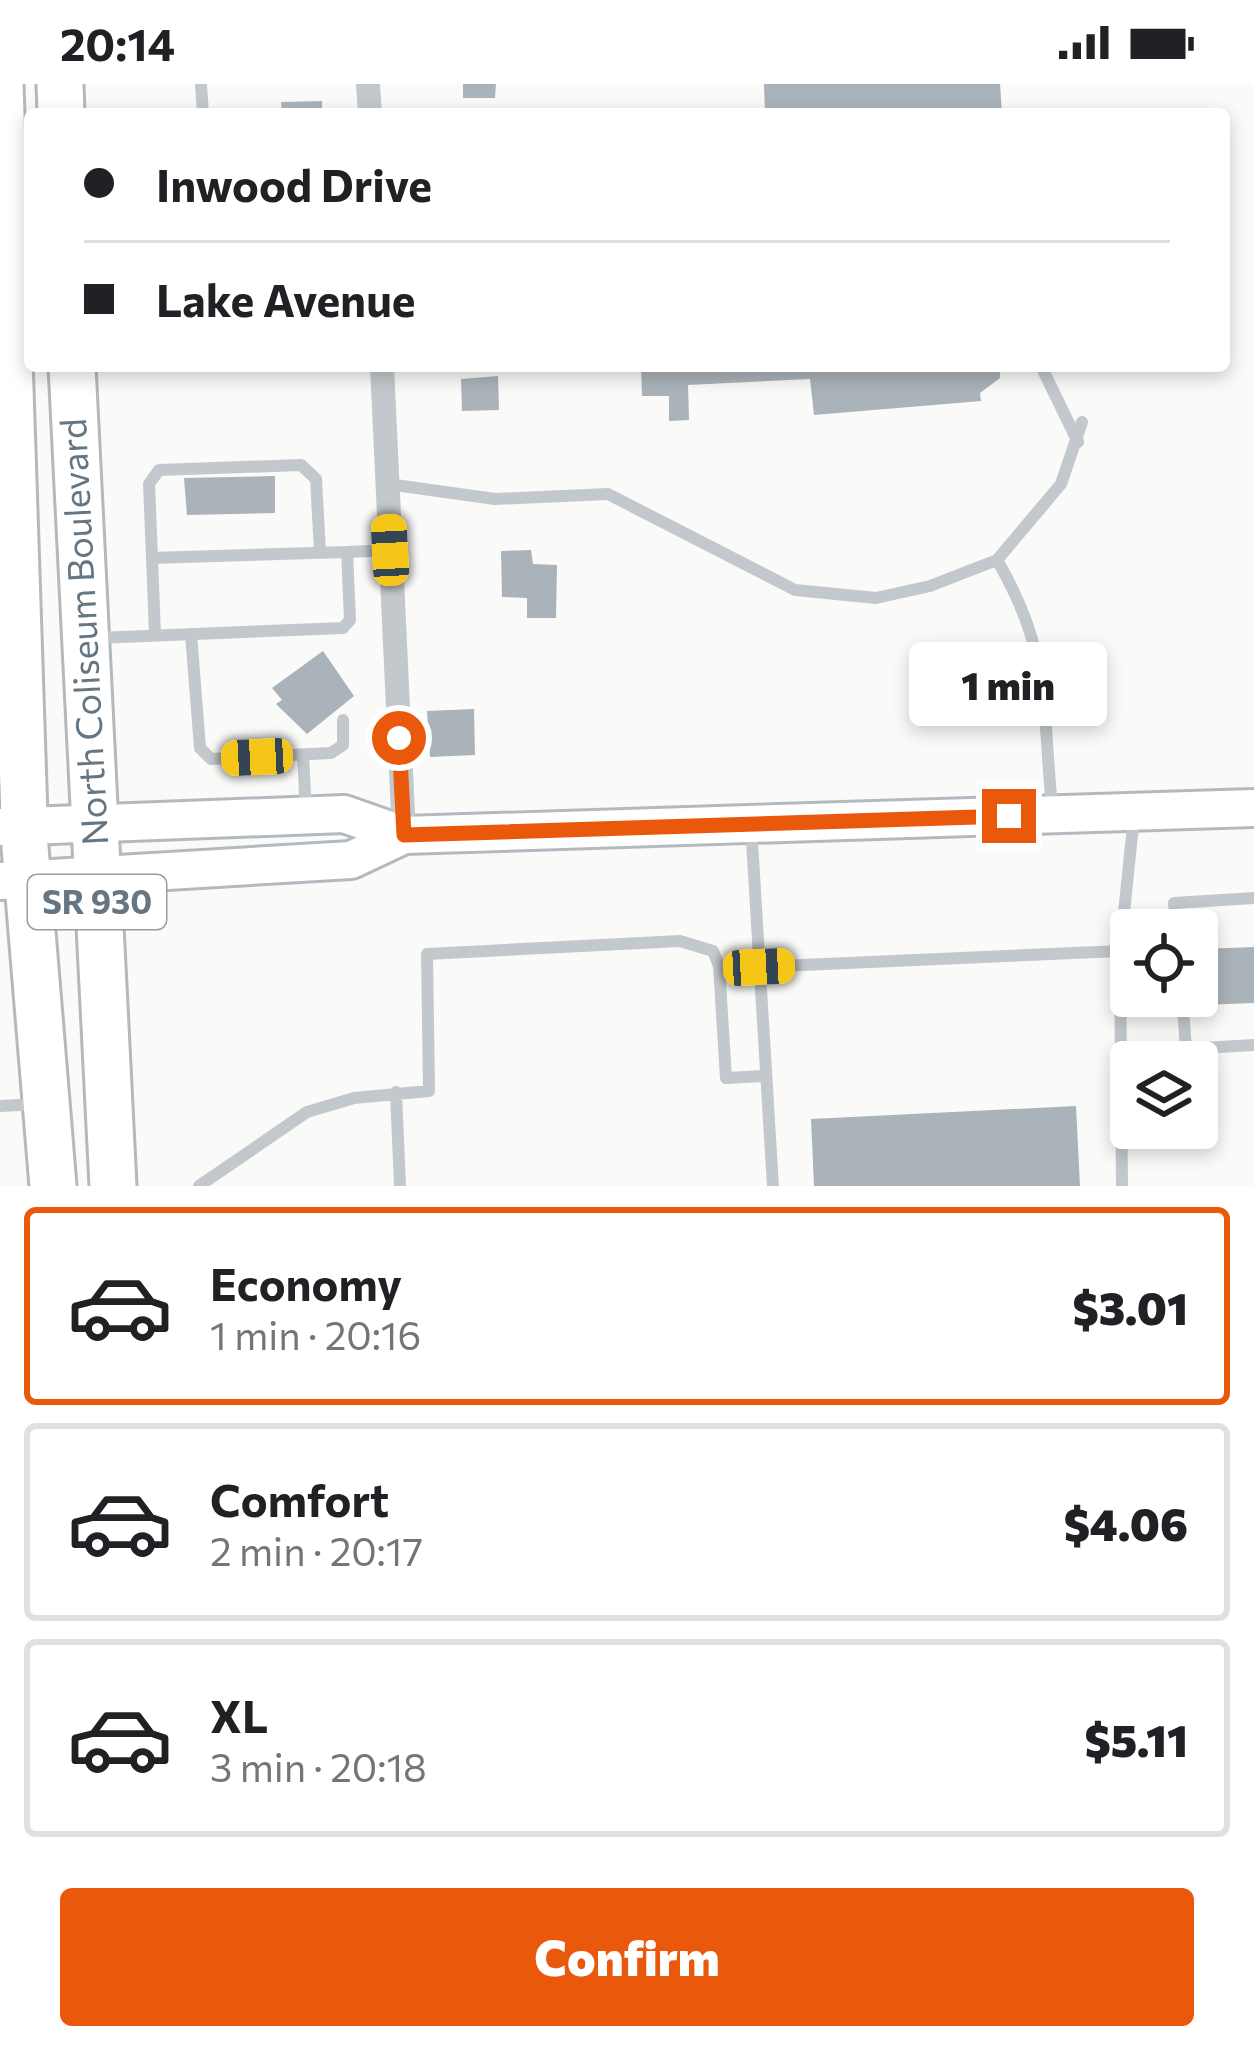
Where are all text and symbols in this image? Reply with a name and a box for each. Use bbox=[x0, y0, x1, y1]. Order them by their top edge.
text: 20:14 bbox=[60, 15, 175, 70]
text: Inwood Drive bbox=[156, 156, 432, 211]
text: Lake Avenue bbox=[156, 271, 416, 326]
street label: North Coliseum Boulevard bbox=[49, 417, 115, 847]
car bbox=[370, 513, 410, 587]
callout: 1 min bbox=[910, 642, 1108, 726]
text: 1 min bbox=[961, 660, 1055, 708]
route start bbox=[372, 711, 426, 765]
car bbox=[220, 737, 294, 777]
route end bbox=[982, 789, 1036, 843]
road number: SR 930 bbox=[28, 875, 166, 929]
map controls bbox=[1110, 909, 1218, 1149]
button: locate bbox=[1110, 909, 1218, 1017]
car bbox=[722, 947, 796, 987]
button: layers bbox=[1110, 1041, 1218, 1149]
icon: car bbox=[66, 1252, 174, 1360]
text: Economy bbox=[210, 1255, 402, 1310]
text: $3.01 bbox=[1073, 1279, 1188, 1334]
text: 1 min · 20:16 bbox=[210, 1310, 421, 1358]
icon: car bbox=[66, 1468, 174, 1576]
text: Comfort bbox=[210, 1471, 389, 1526]
text: $4.06 bbox=[1064, 1495, 1188, 1550]
text: 2 min · 20:17 bbox=[210, 1526, 423, 1574]
icon: car bbox=[66, 1684, 174, 1792]
text: XL bbox=[210, 1687, 268, 1742]
text: $5.11 bbox=[1085, 1711, 1188, 1766]
text: 3 min · 20:18 bbox=[210, 1742, 427, 1790]
button: Confirm bbox=[60, 1888, 1194, 2026]

